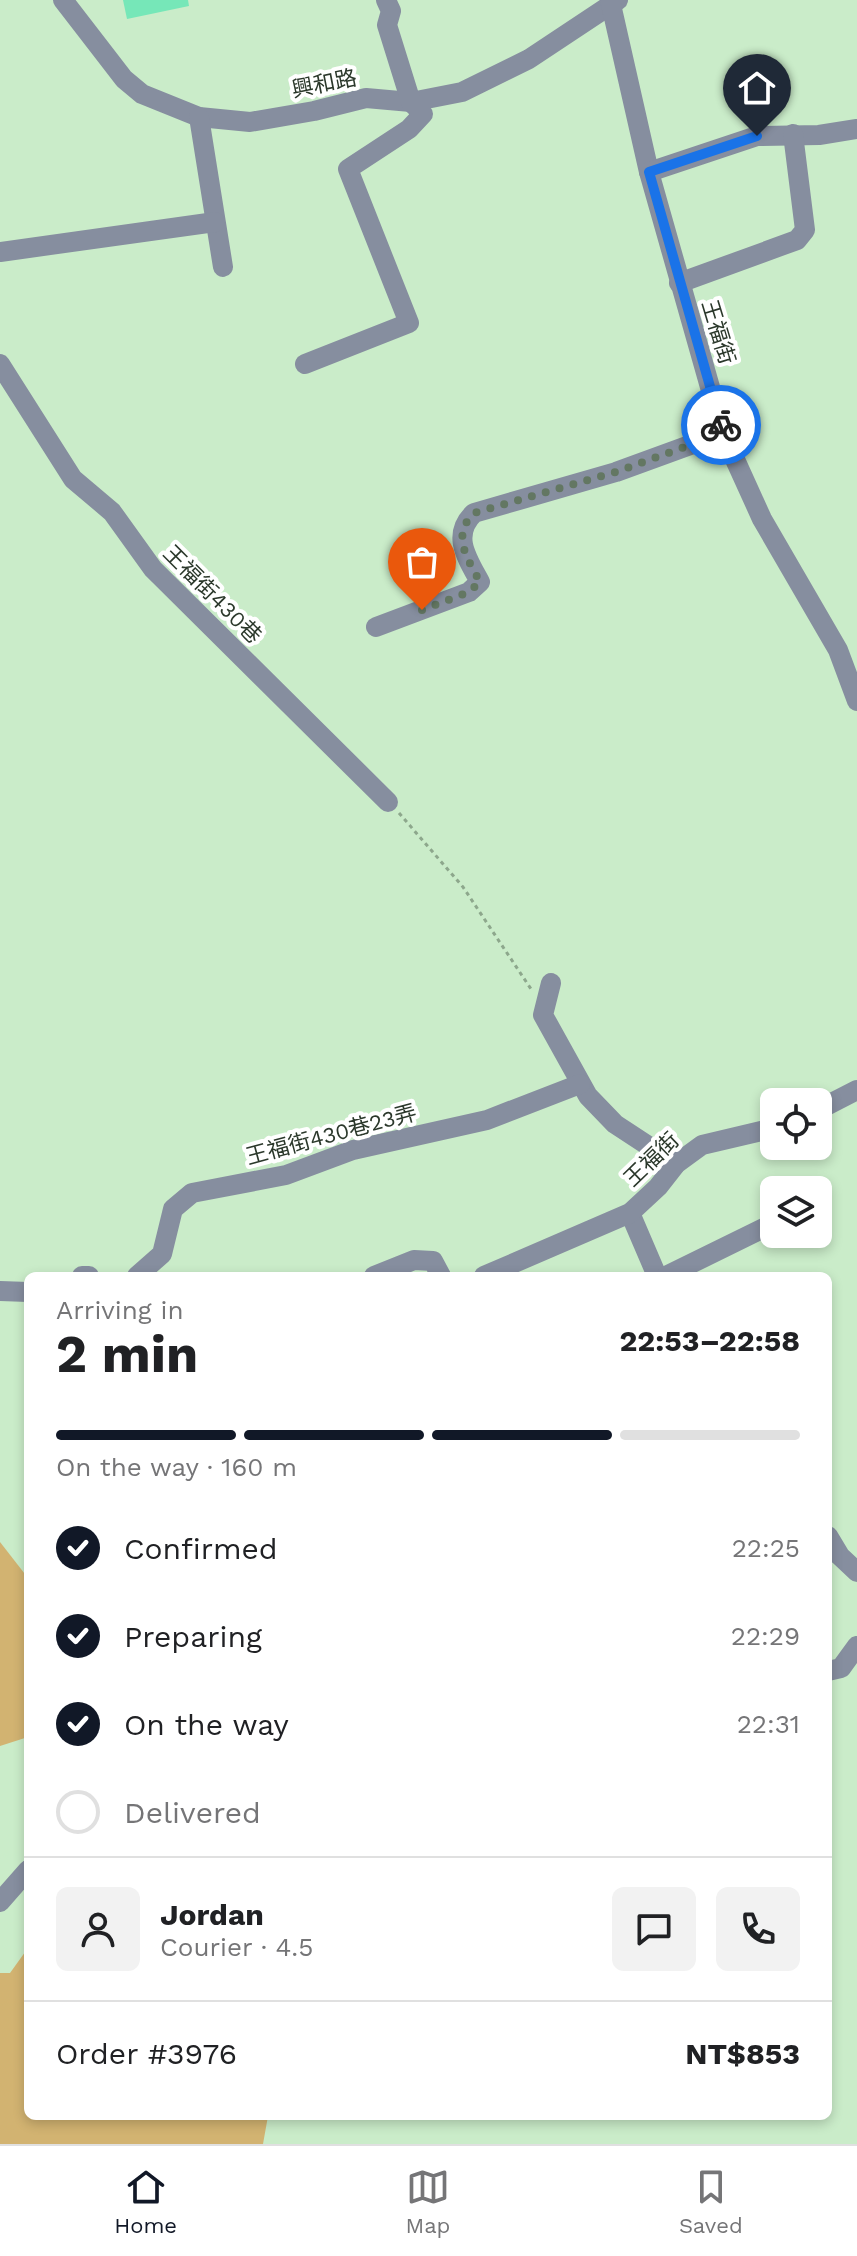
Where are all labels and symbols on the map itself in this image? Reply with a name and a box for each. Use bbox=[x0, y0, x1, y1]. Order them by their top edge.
pin bbox=[723, 54, 791, 136]
street label: 興和路 bbox=[289, 65, 359, 102]
street label: 王福街 bbox=[697, 297, 740, 367]
courier bbox=[681, 385, 761, 465]
pin bbox=[388, 528, 456, 610]
street label: 王福街430巷 bbox=[159, 540, 267, 648]
street label: 王福街430巷23弄 bbox=[243, 1100, 419, 1169]
street label: 王福街 bbox=[619, 1127, 684, 1191]

